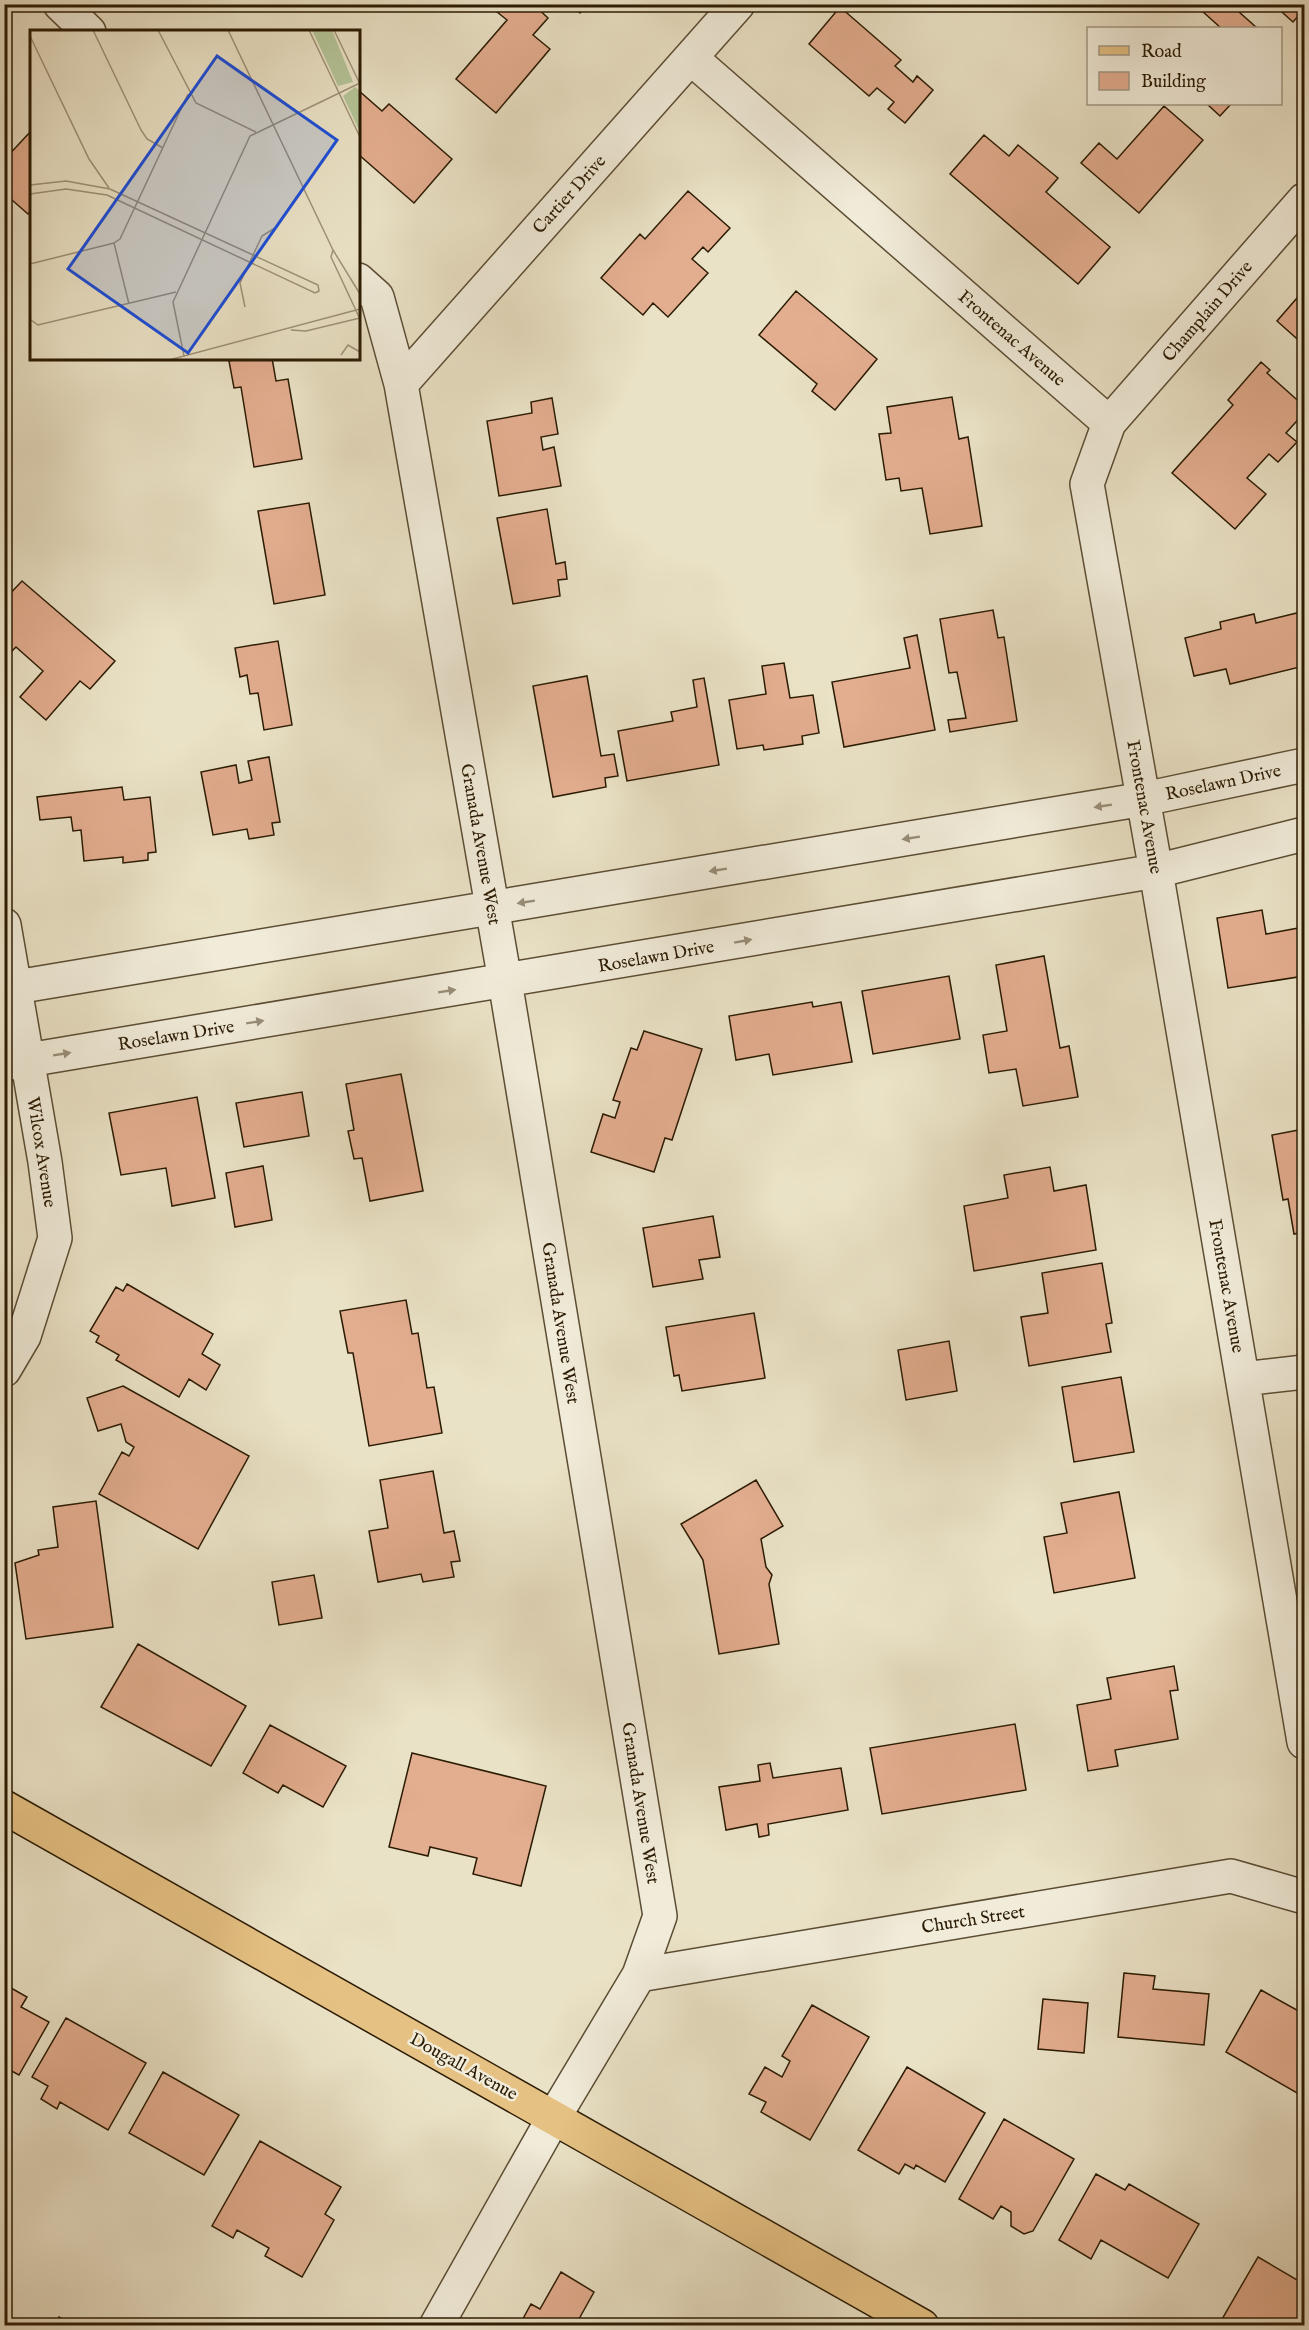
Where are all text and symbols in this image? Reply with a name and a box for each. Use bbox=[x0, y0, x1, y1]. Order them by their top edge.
legend bbox=[1087, 27, 1282, 105]
inset map bbox=[30, 30, 360, 360]
text: Road bbox=[1141, 41, 1182, 64]
text: Building bbox=[1141, 71, 1206, 94]
street label: Cartier Drive bbox=[528, 151, 612, 239]
street label: Champlain Drive bbox=[1158, 257, 1258, 367]
street label: Frontenac Avenue bbox=[952, 286, 1070, 392]
street label: Frontenac Avenue bbox=[1120, 739, 1167, 876]
street label: Roselawn Drive bbox=[1163, 760, 1283, 807]
street label: Granada Avenue West bbox=[454, 762, 505, 927]
one-way arrow bbox=[1094, 802, 1113, 811]
one-way arrow bbox=[901, 834, 920, 843]
one-way arrow bbox=[709, 865, 728, 874]
one-way arrow bbox=[516, 897, 535, 906]
street label: Roselawn Drive bbox=[596, 936, 716, 979]
one-way arrow bbox=[733, 936, 752, 945]
one-way arrow bbox=[438, 986, 457, 995]
street label: Roselawn Drive bbox=[116, 1016, 236, 1057]
one-way arrow bbox=[245, 1018, 264, 1027]
one-way arrow bbox=[53, 1050, 72, 1059]
street label: Wilcox Avenue bbox=[20, 1095, 61, 1209]
street label: Frontenac Avenue bbox=[1202, 1218, 1249, 1355]
street label: Granada Avenue West bbox=[535, 1241, 584, 1406]
street label: Granada Avenue West bbox=[615, 1721, 664, 1886]
street label: Church Street bbox=[920, 1901, 1027, 1940]
street label: Dougall Avenue bbox=[405, 2028, 521, 2106]

